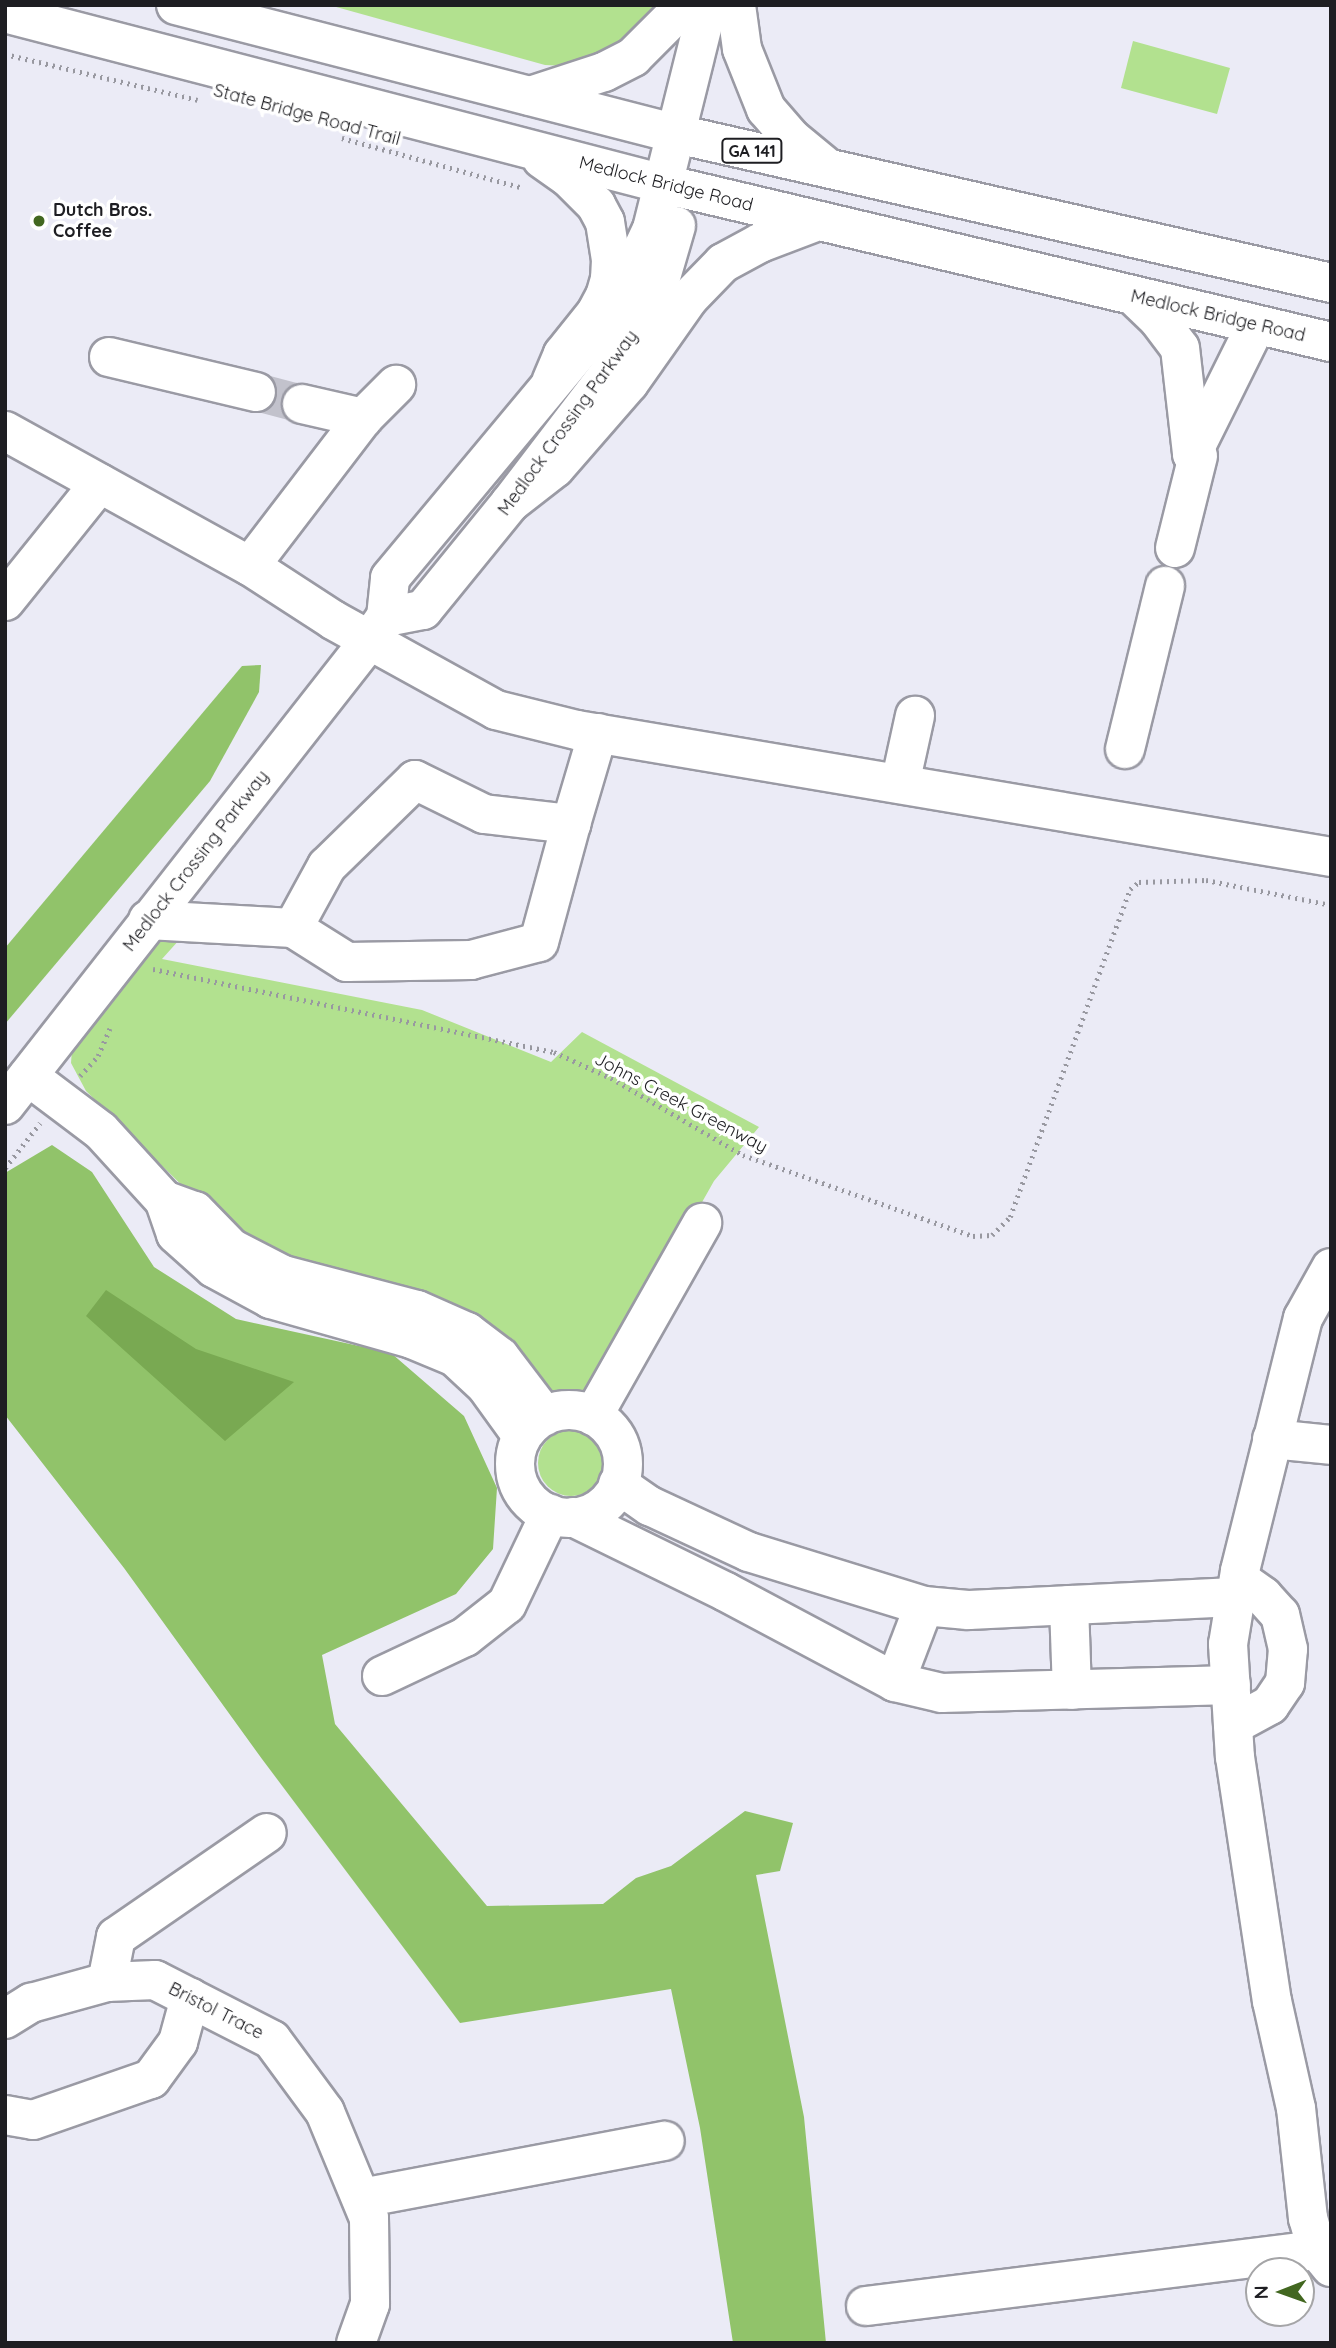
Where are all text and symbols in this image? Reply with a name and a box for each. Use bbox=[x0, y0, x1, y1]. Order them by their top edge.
street label: State Bridge Road Trail bbox=[211, 80, 403, 150]
road number: GA 141 bbox=[720, 139, 784, 164]
street label: Medlock Bridge Road bbox=[577, 152, 755, 216]
place label: Dutch Bros. Coffee bbox=[53, 200, 152, 242]
marker: Dutch Bros. Coffee bbox=[31, 213, 47, 229]
street label: Medlock Bridge Road bbox=[1129, 285, 1307, 347]
street label: Medlock Crossing Parkway bbox=[493, 326, 643, 520]
street label: Medlock Crossing Parkway bbox=[119, 766, 273, 956]
street label: Johns Creek Greenway bbox=[591, 1048, 771, 1158]
street label: Bristol Trace bbox=[165, 1978, 267, 2044]
north arrow bbox=[1245, 2257, 1315, 2327]
text: N bbox=[1249, 2285, 1273, 2300]

